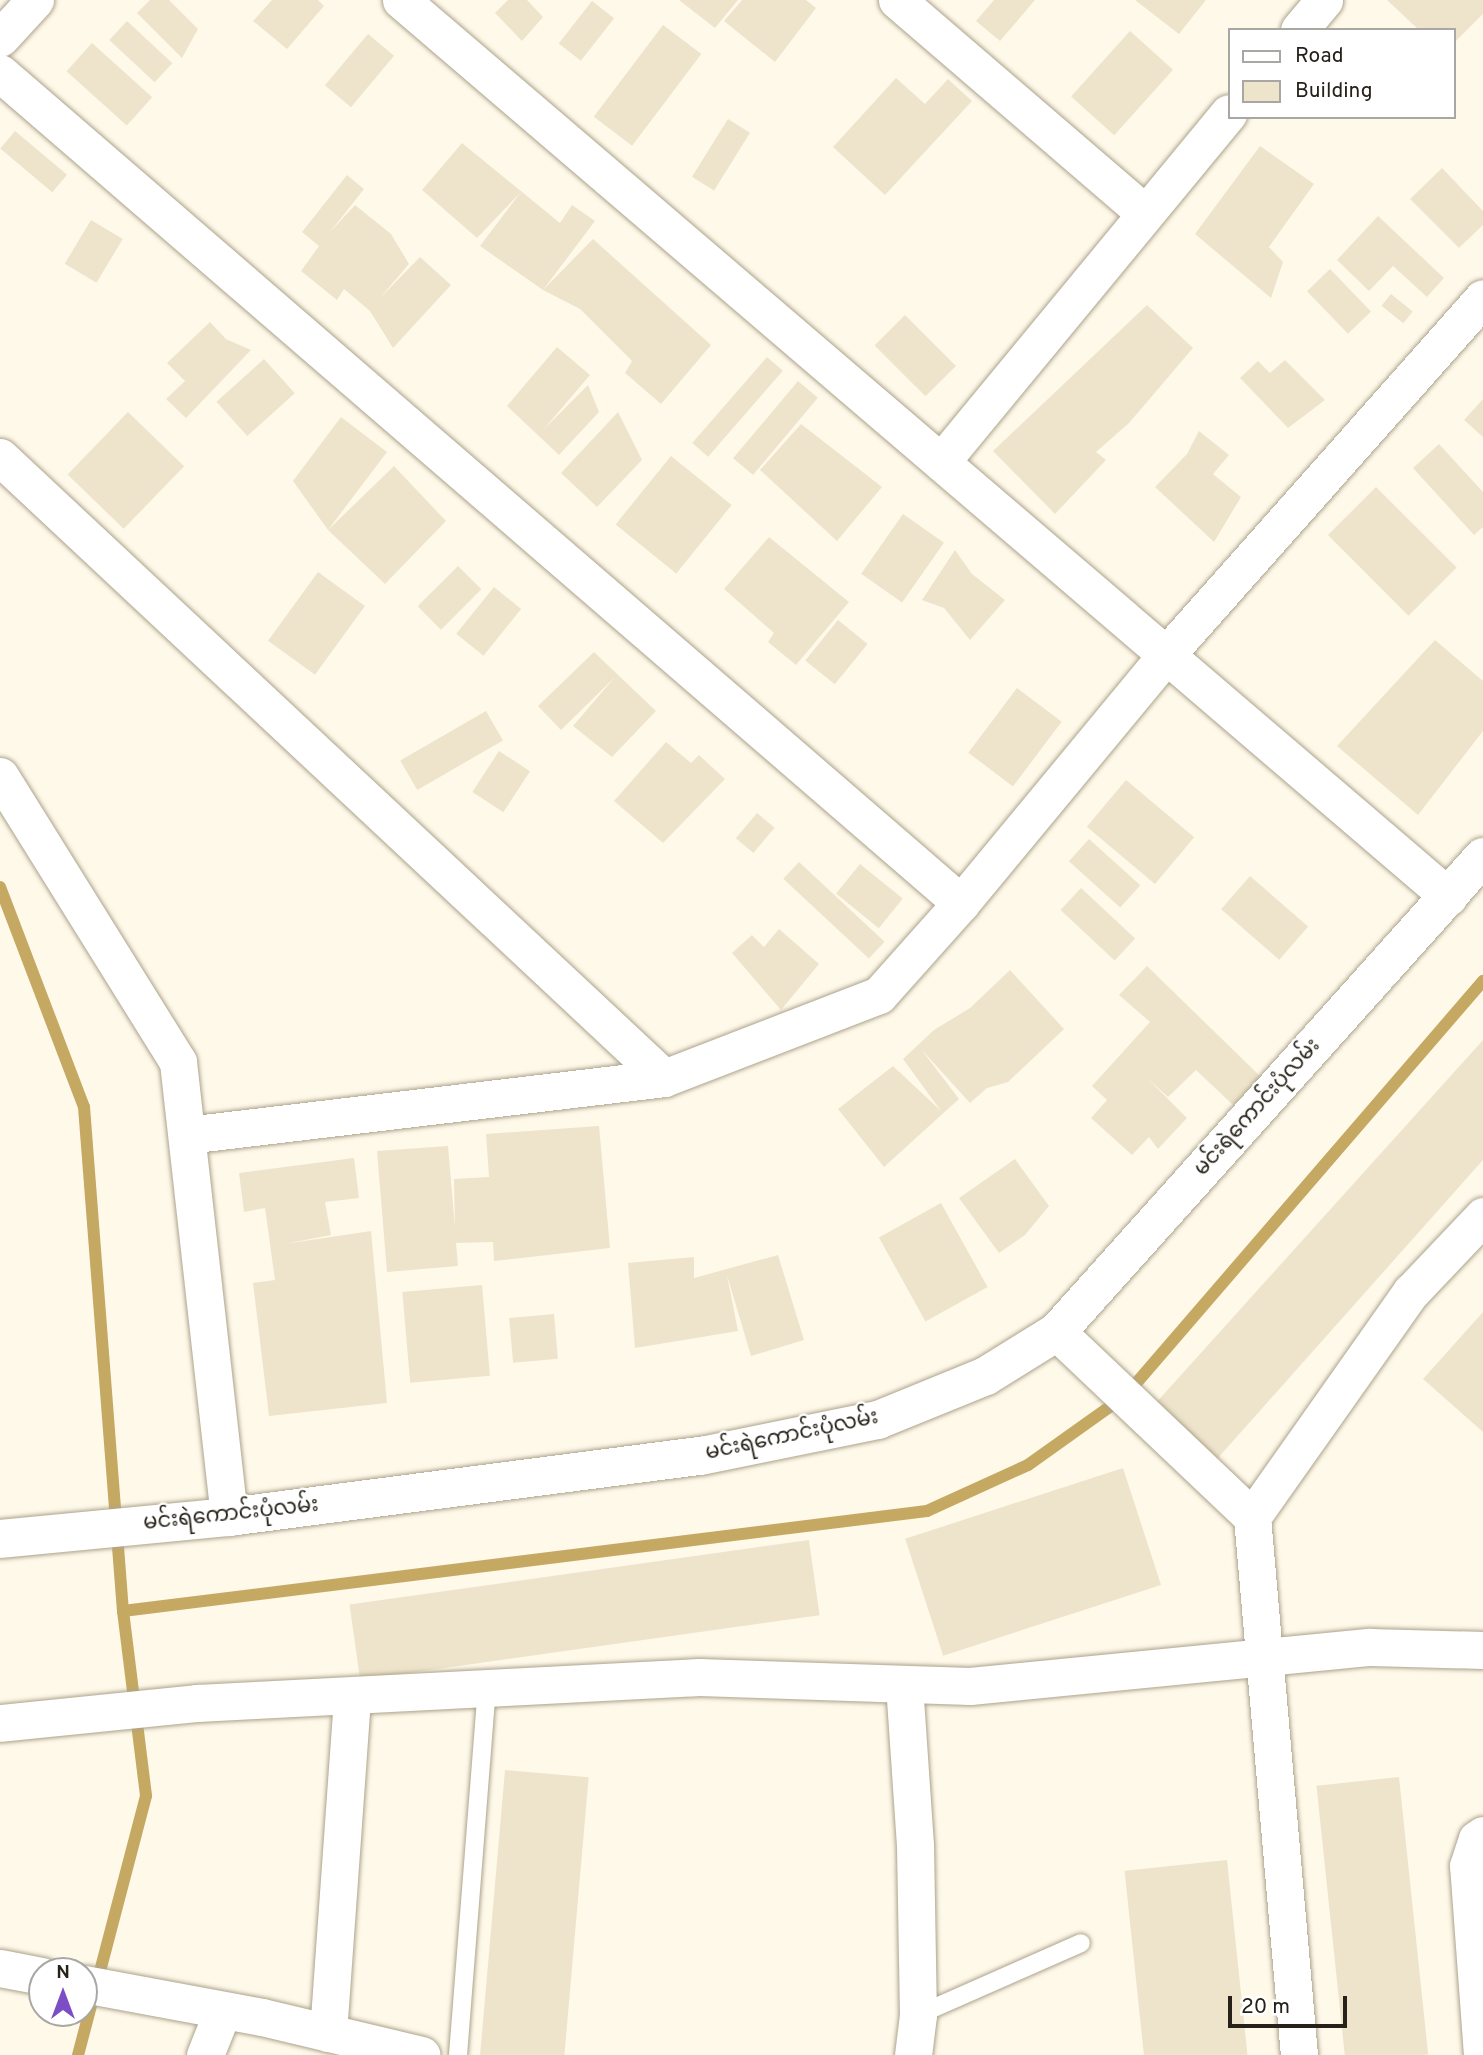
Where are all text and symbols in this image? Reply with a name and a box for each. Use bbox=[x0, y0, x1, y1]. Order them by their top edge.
legend bbox=[1228, 28, 1455, 119]
text: Road bbox=[1295, 43, 1344, 70]
text: Building bbox=[1295, 78, 1373, 105]
street label: မင်းရဲကောင်းပုံလမ်း bbox=[1190, 1034, 1326, 1182]
street label: မင်းရဲကောင်းပုံလမ်း bbox=[703, 1405, 881, 1467]
street label: မင်းရဲကောင်းပုံလမ်း bbox=[142, 1493, 320, 1537]
north arrow bbox=[28, 1957, 98, 2027]
text: N bbox=[56, 1961, 70, 1985]
scale bar bbox=[1231, 1982, 1350, 2026]
text: 20 m bbox=[1241, 1994, 1290, 2021]

